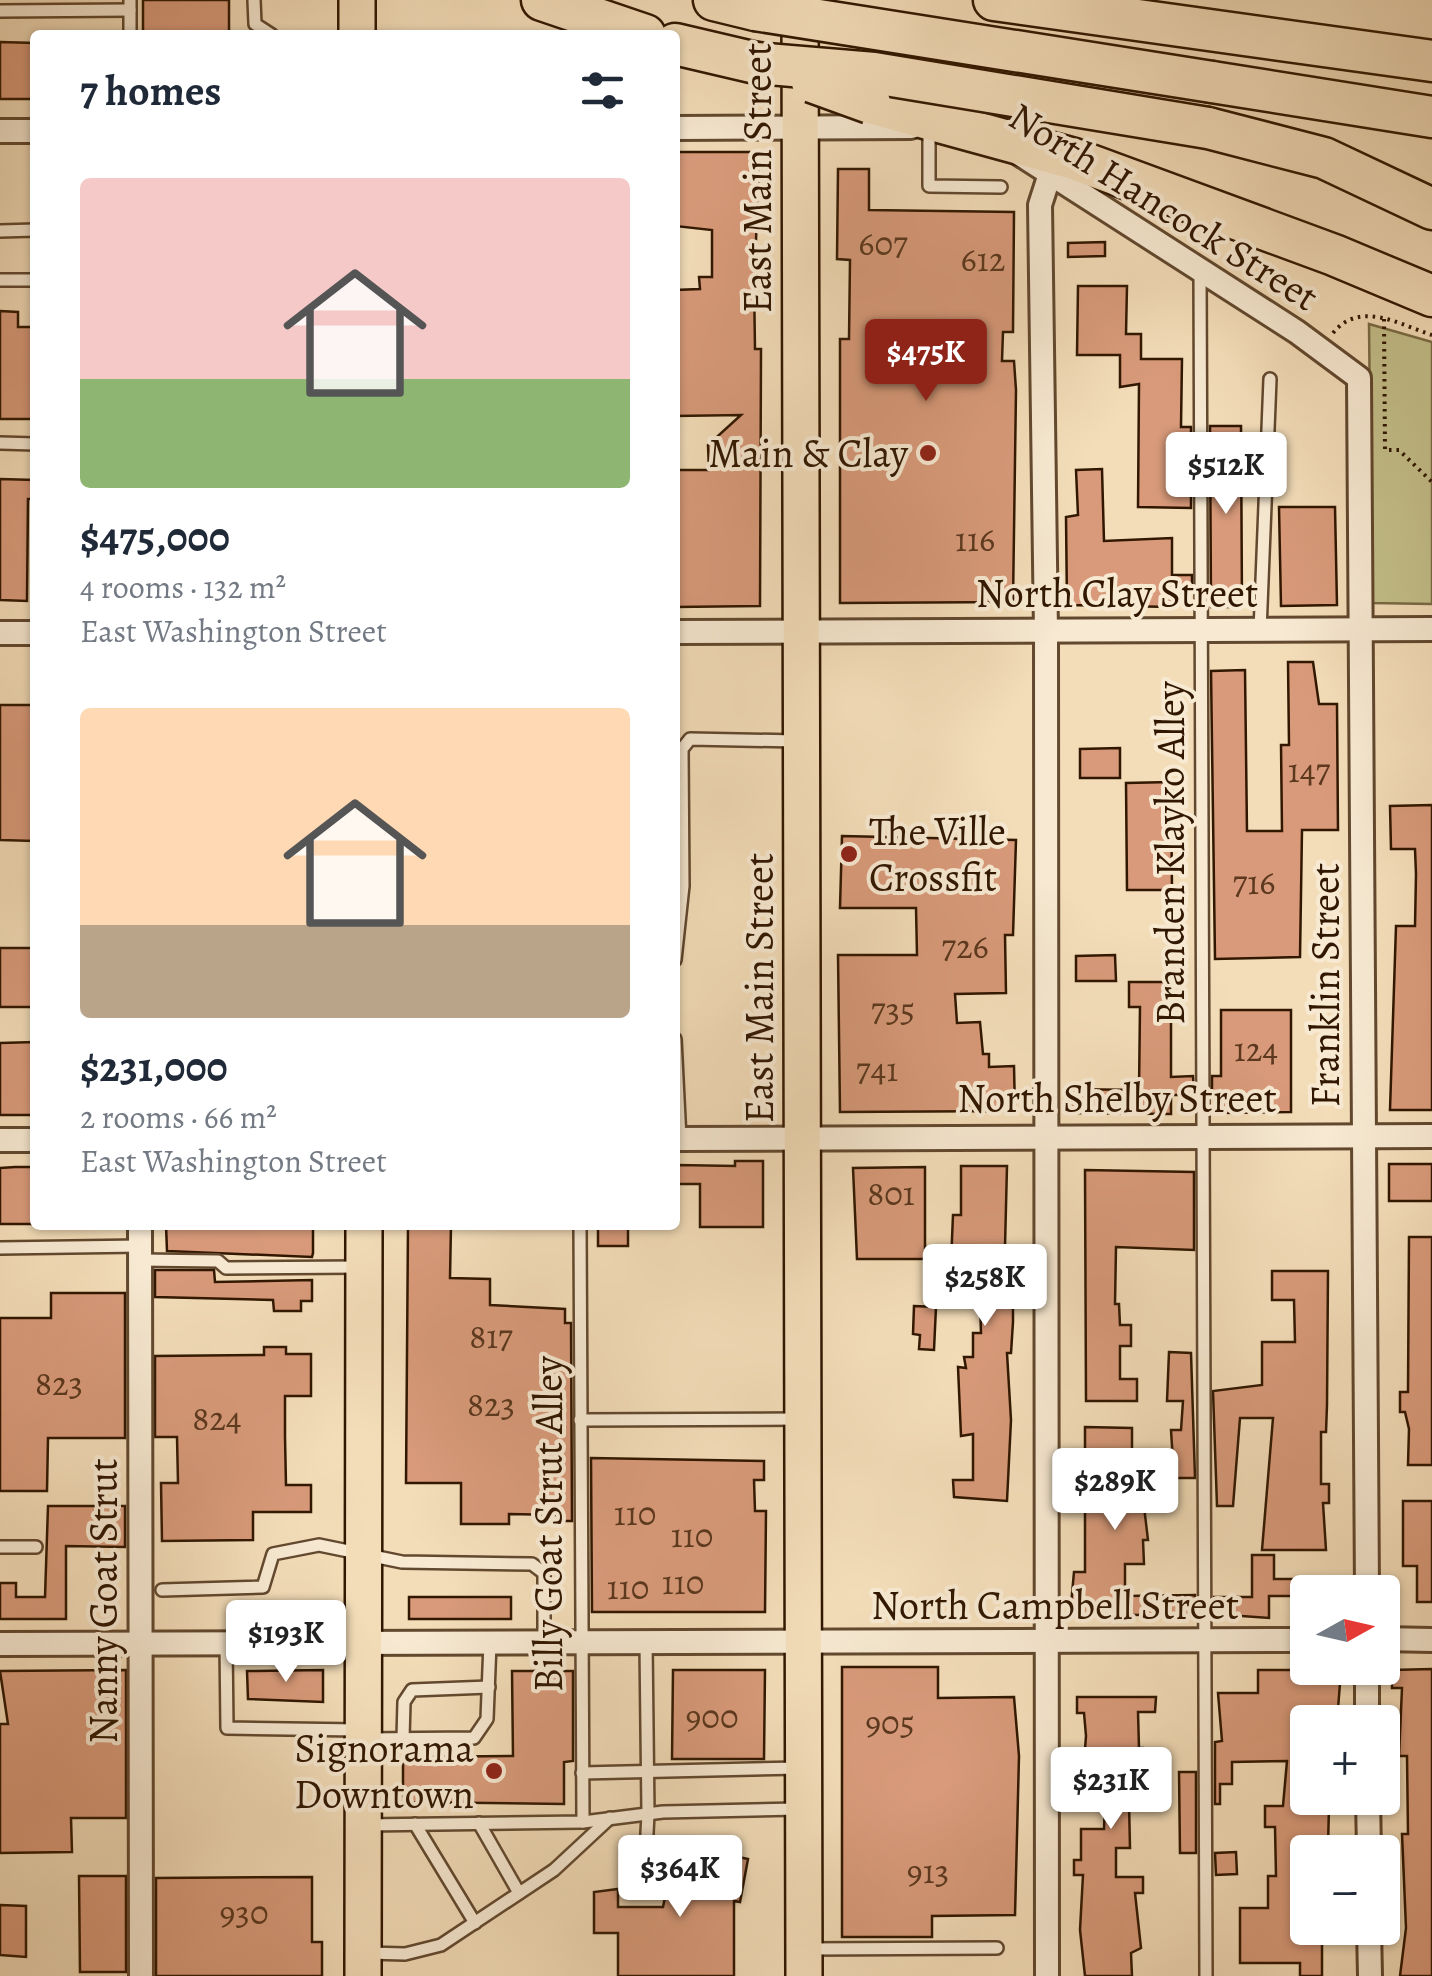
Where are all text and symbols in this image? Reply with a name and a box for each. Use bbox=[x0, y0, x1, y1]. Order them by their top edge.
street label: East Main Street bbox=[730, 43, 785, 313]
text: 7 homes bbox=[80, 62, 221, 119]
icon: filters bbox=[575, 63, 630, 118]
street label: North Hancock Street bbox=[999, 89, 1329, 324]
house number: 607 bbox=[858, 219, 908, 267]
house number: 612 bbox=[961, 235, 1005, 283]
icon: home bbox=[265, 243, 445, 423]
pin: $475K bbox=[856, 319, 996, 404]
text: $475K bbox=[887, 329, 965, 373]
place label: Main & Clay bbox=[708, 426, 909, 481]
pin: $512K bbox=[1156, 432, 1296, 517]
marker: Main & Clay bbox=[917, 442, 939, 464]
text: $512K bbox=[1188, 442, 1264, 486]
text: $475,000 bbox=[80, 508, 230, 565]
house number: 116 bbox=[955, 515, 995, 563]
text: 4 rooms · 132 m² bbox=[80, 565, 286, 609]
street label: North Clay Street bbox=[976, 566, 1258, 621]
text: East Washington Street bbox=[80, 609, 387, 653]
street label: Branden Klayko Alley bbox=[1143, 680, 1198, 1025]
house number: 147 bbox=[1288, 746, 1331, 794]
icon: home bbox=[265, 773, 445, 953]
place label: The Ville Crossfit bbox=[869, 804, 1006, 905]
marker: The Ville Crossfit bbox=[838, 843, 860, 865]
street label: East Main Street bbox=[732, 853, 787, 1123]
house number: 716 bbox=[1233, 858, 1275, 906]
street label: Franklin Street bbox=[1298, 863, 1353, 1107]
house number: 726 bbox=[941, 922, 989, 970]
house number: 735 bbox=[871, 985, 915, 1033]
house number: 124 bbox=[1234, 1025, 1278, 1073]
text: $231,000 bbox=[80, 1038, 228, 1095]
house number: 741 bbox=[856, 1045, 898, 1093]
street label: North Shelby Street bbox=[957, 1071, 1277, 1126]
text: 2 rooms · 66 m² bbox=[80, 1095, 277, 1139]
text: East Washington Street bbox=[80, 1139, 387, 1183]
house number: 801 bbox=[867, 1169, 915, 1217]
pin: $258K bbox=[915, 1244, 1055, 1329]
text: $258K bbox=[945, 1254, 1025, 1298]
house number: 817 bbox=[469, 1312, 513, 1360]
street label: Billy Goat Strut Alley bbox=[521, 1355, 576, 1692]
house number: 823 bbox=[35, 1359, 83, 1407]
house number: 823 bbox=[467, 1380, 515, 1428]
house number: 824 bbox=[192, 1394, 242, 1442]
pin: $289K bbox=[1045, 1448, 1185, 1533]
street label: Nanny Goat Strut bbox=[76, 1458, 131, 1744]
text: $289K bbox=[1074, 1458, 1156, 1502]
house number: 110 bbox=[614, 1489, 656, 1537]
house number: 110 bbox=[671, 1511, 713, 1559]
house number: 110 bbox=[662, 1558, 704, 1606]
house number: 110 bbox=[607, 1563, 649, 1611]
north arrow bbox=[1290, 1575, 1400, 1685]
map controls bbox=[1290, 1575, 1400, 1945]
street label: North Campbell Street bbox=[871, 1578, 1239, 1633]
pin: $193K bbox=[216, 1600, 356, 1685]
text: $193K bbox=[248, 1610, 324, 1654]
house number: 900 bbox=[685, 1692, 739, 1740]
house number: 905 bbox=[865, 1698, 915, 1746]
button: + bbox=[1290, 1705, 1400, 1815]
place label: Signorama Downtown bbox=[294, 1721, 474, 1822]
pin: $231K bbox=[1041, 1747, 1181, 1832]
text: $231K bbox=[1073, 1757, 1149, 1801]
marker: Signorama Downtown bbox=[483, 1760, 505, 1782]
pin: $364K bbox=[610, 1835, 750, 1920]
button: − bbox=[1290, 1835, 1400, 1945]
text: $364K bbox=[640, 1845, 720, 1889]
house number: 913 bbox=[907, 1847, 949, 1895]
house number: 930 bbox=[219, 1888, 269, 1936]

